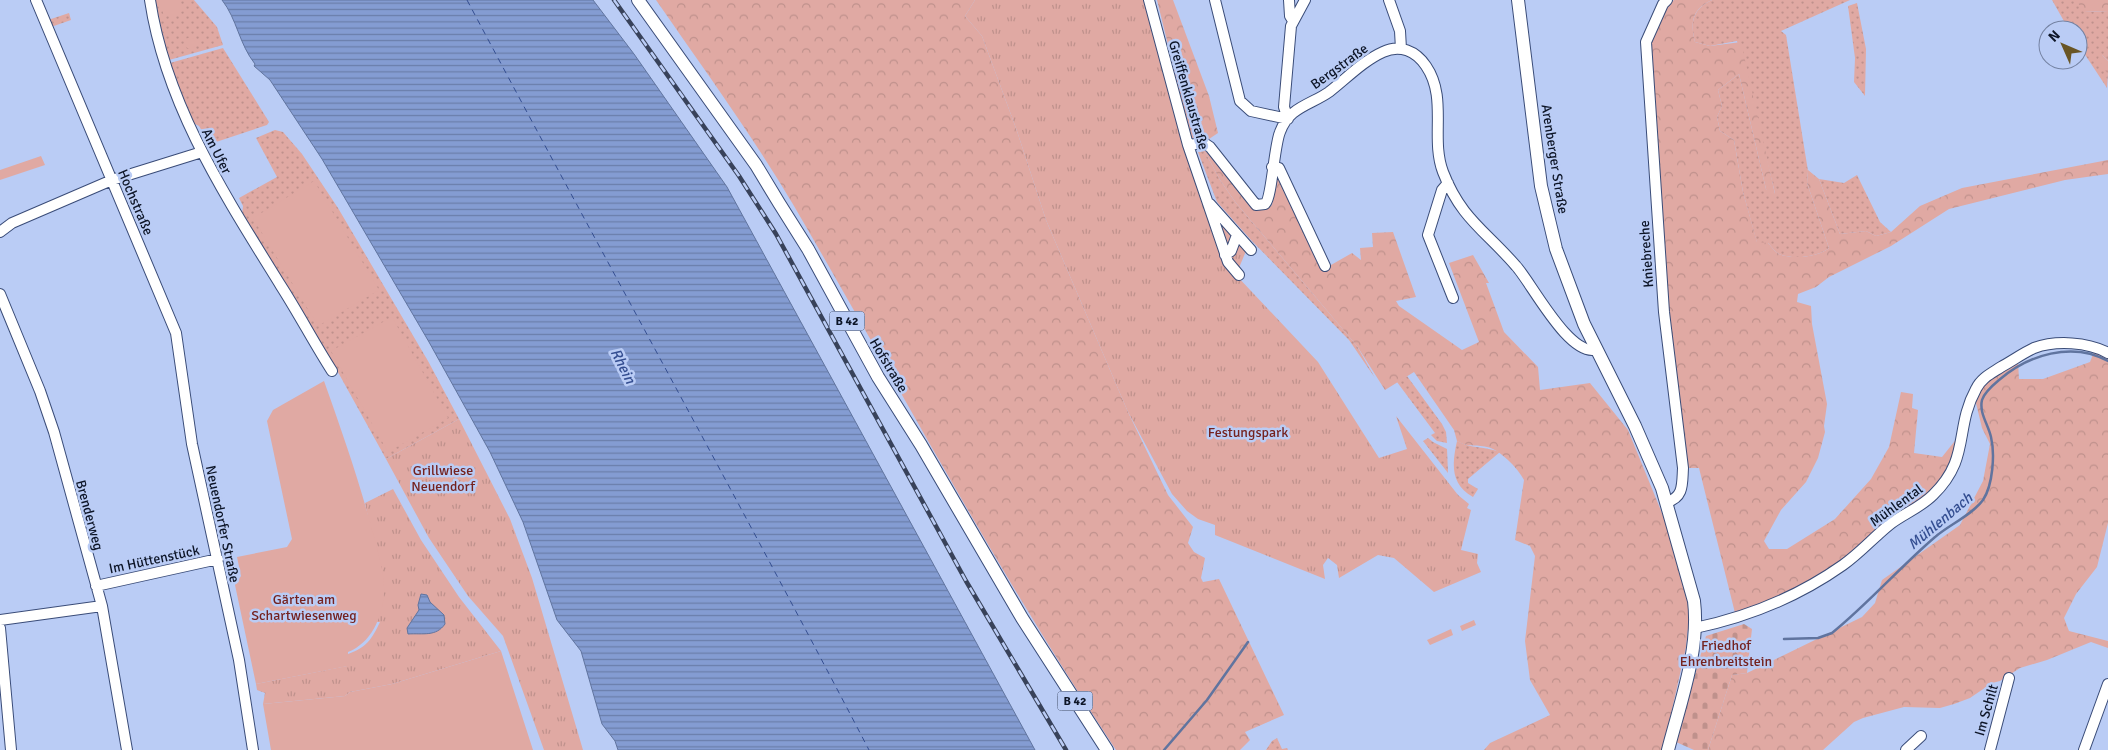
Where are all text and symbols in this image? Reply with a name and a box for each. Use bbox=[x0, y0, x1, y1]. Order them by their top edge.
north arrow bbox=[2038, 20, 2088, 70]
text: N bbox=[2045, 27, 2064, 46]
street label: Greiffenklaustraße bbox=[1165, 39, 1212, 152]
street label: Bergstraße bbox=[1307, 40, 1371, 93]
street label: Arenberger Straße bbox=[1537, 103, 1572, 215]
street label: Am Ufer bbox=[198, 126, 236, 178]
street label: Hochstraße bbox=[114, 167, 157, 238]
street label: Kniebreche bbox=[1636, 220, 1657, 288]
road number: B 42 bbox=[830, 312, 864, 331]
street label: Hofstraße bbox=[866, 335, 911, 395]
water label: Rhein bbox=[607, 345, 640, 387]
park label: Festungspark bbox=[1208, 424, 1288, 441]
park label: Grillwiese Neuendorf bbox=[411, 462, 476, 495]
street label: Neuendorfer Straße bbox=[202, 464, 243, 584]
street label: Brenderweg bbox=[72, 478, 107, 552]
street label: Mühlental bbox=[1866, 481, 1926, 530]
water label: Mühlenbach bbox=[1904, 488, 1977, 553]
street label: Im Hüttenstück bbox=[107, 542, 201, 577]
park label: Gärten am Schartwiesenweg bbox=[251, 591, 357, 624]
park label: Friedhof Ehrenbreitstein bbox=[1680, 637, 1772, 670]
street label: Im Schilt bbox=[1971, 682, 2002, 738]
road number: B 42 bbox=[1058, 691, 1092, 710]

